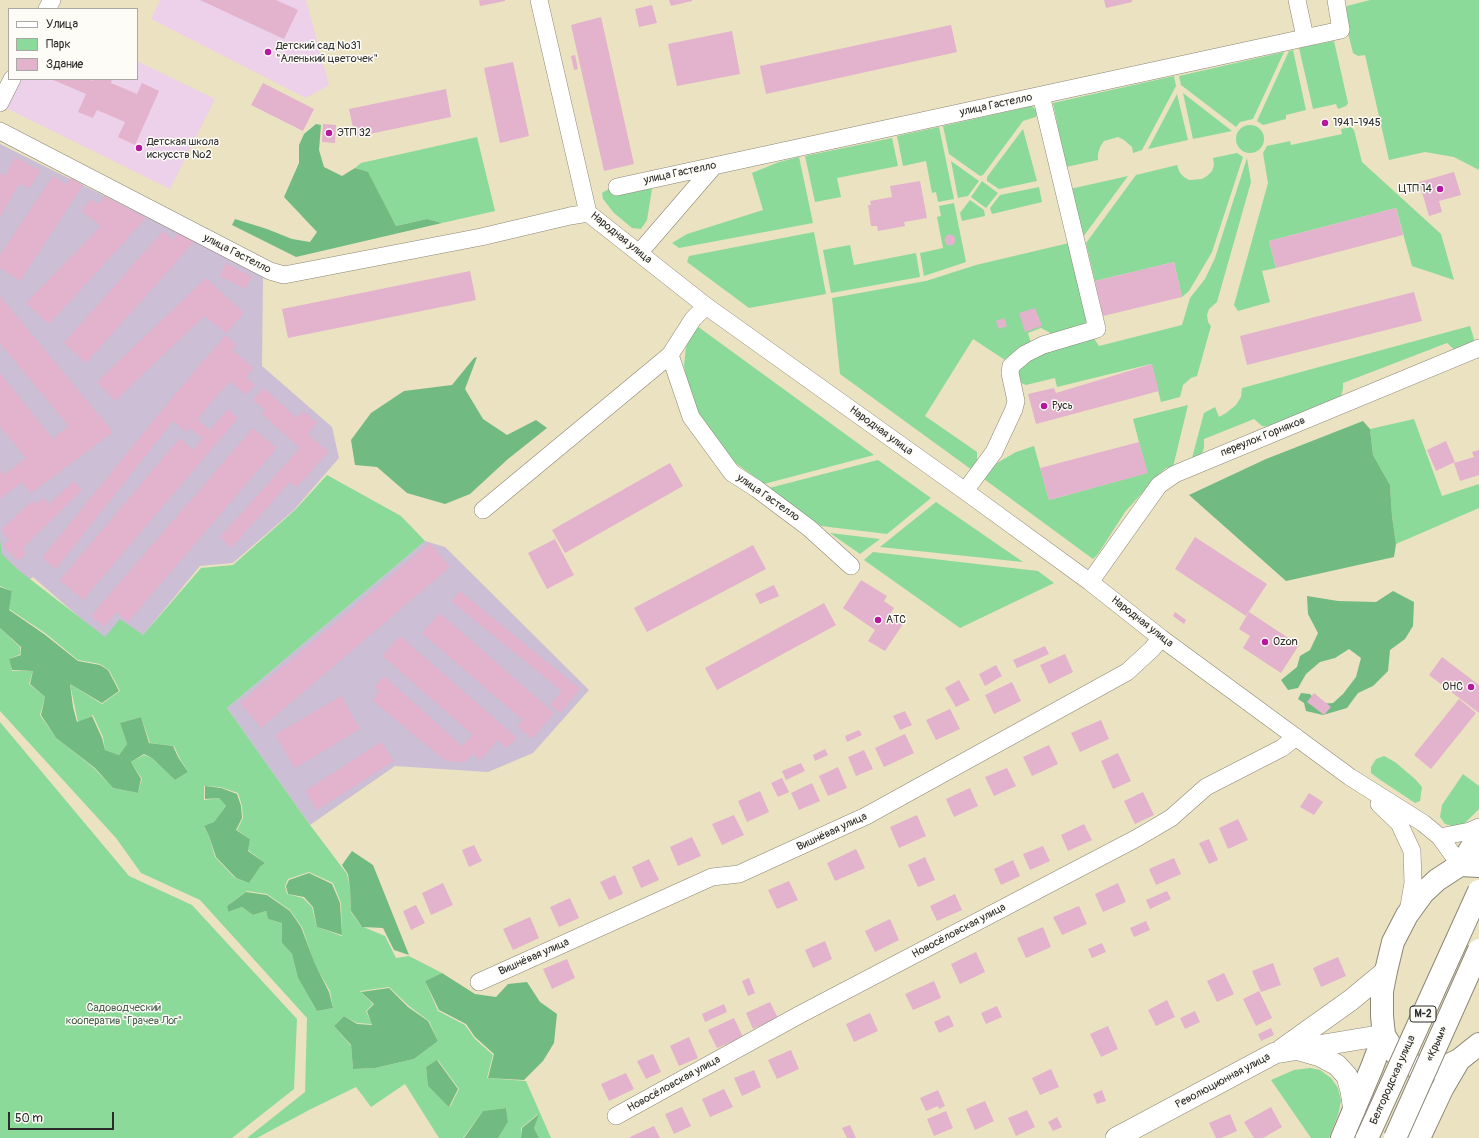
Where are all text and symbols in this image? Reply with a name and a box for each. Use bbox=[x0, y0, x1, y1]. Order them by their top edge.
legend bbox=[8, 8, 138, 80]
text: Улица bbox=[46, 17, 78, 32]
text: Парк bbox=[46, 37, 71, 52]
place label: Детский сад №31 "Аленький цветочек" bbox=[276, 39, 378, 65]
marker: Детский сад №31 "Аленький цветочек" bbox=[263, 47, 273, 57]
text: Здание bbox=[46, 57, 83, 72]
street label: улица Гастелло bbox=[958, 91, 1034, 119]
place label: 1941-1945 bbox=[1333, 116, 1381, 130]
marker: 1941-1945 bbox=[1320, 118, 1330, 128]
place label: ЭТП 32 bbox=[337, 126, 371, 140]
marker: ЭТП 32 bbox=[324, 128, 334, 138]
place label: Детская школа искусств №2 bbox=[147, 135, 219, 161]
marker: Детская школа искусств №2 bbox=[134, 143, 144, 153]
street label: улица Гастелло bbox=[642, 159, 718, 187]
place label: ЦТП 14 bbox=[1398, 182, 1432, 196]
marker: ЦТП 14 bbox=[1435, 184, 1445, 194]
street label: Народная улица bbox=[588, 209, 654, 267]
street label: улица Гастелло bbox=[201, 231, 273, 277]
place label: Русь bbox=[1052, 399, 1073, 413]
marker: Русь bbox=[1039, 401, 1049, 411]
street label: Народная улица bbox=[847, 404, 915, 458]
street label: переулок Горняков bbox=[1219, 414, 1307, 460]
street label: улица Гастелло bbox=[734, 471, 802, 525]
street label: Народная улица bbox=[1108, 594, 1176, 650]
place label: АТС bbox=[886, 613, 906, 627]
marker: АТС bbox=[873, 615, 883, 625]
place label: Ozon bbox=[1273, 635, 1298, 649]
marker: Ozon bbox=[1260, 637, 1270, 647]
place label: OHC bbox=[1442, 680, 1463, 694]
marker: OHC bbox=[1466, 682, 1476, 692]
street label: Вишнёвая улица bbox=[795, 810, 869, 854]
street label: Новосёловская улица bbox=[910, 901, 1008, 961]
street label: Вишнёвая улица bbox=[497, 936, 571, 978]
park label: Cадоводческий кооператив "Грачев Лог" bbox=[66, 1001, 182, 1027]
road number: М-2 bbox=[1410, 1006, 1436, 1022]
street label: «Крым» bbox=[1423, 1024, 1451, 1064]
street label: Белгородская улица bbox=[1367, 1033, 1419, 1127]
street label: Революционная улица bbox=[1173, 1050, 1273, 1112]
street label: Новосёловская улица bbox=[625, 1053, 723, 1115]
scale bar bbox=[10, 1104, 116, 1130]
text: 50 m bbox=[15, 1111, 43, 1126]

